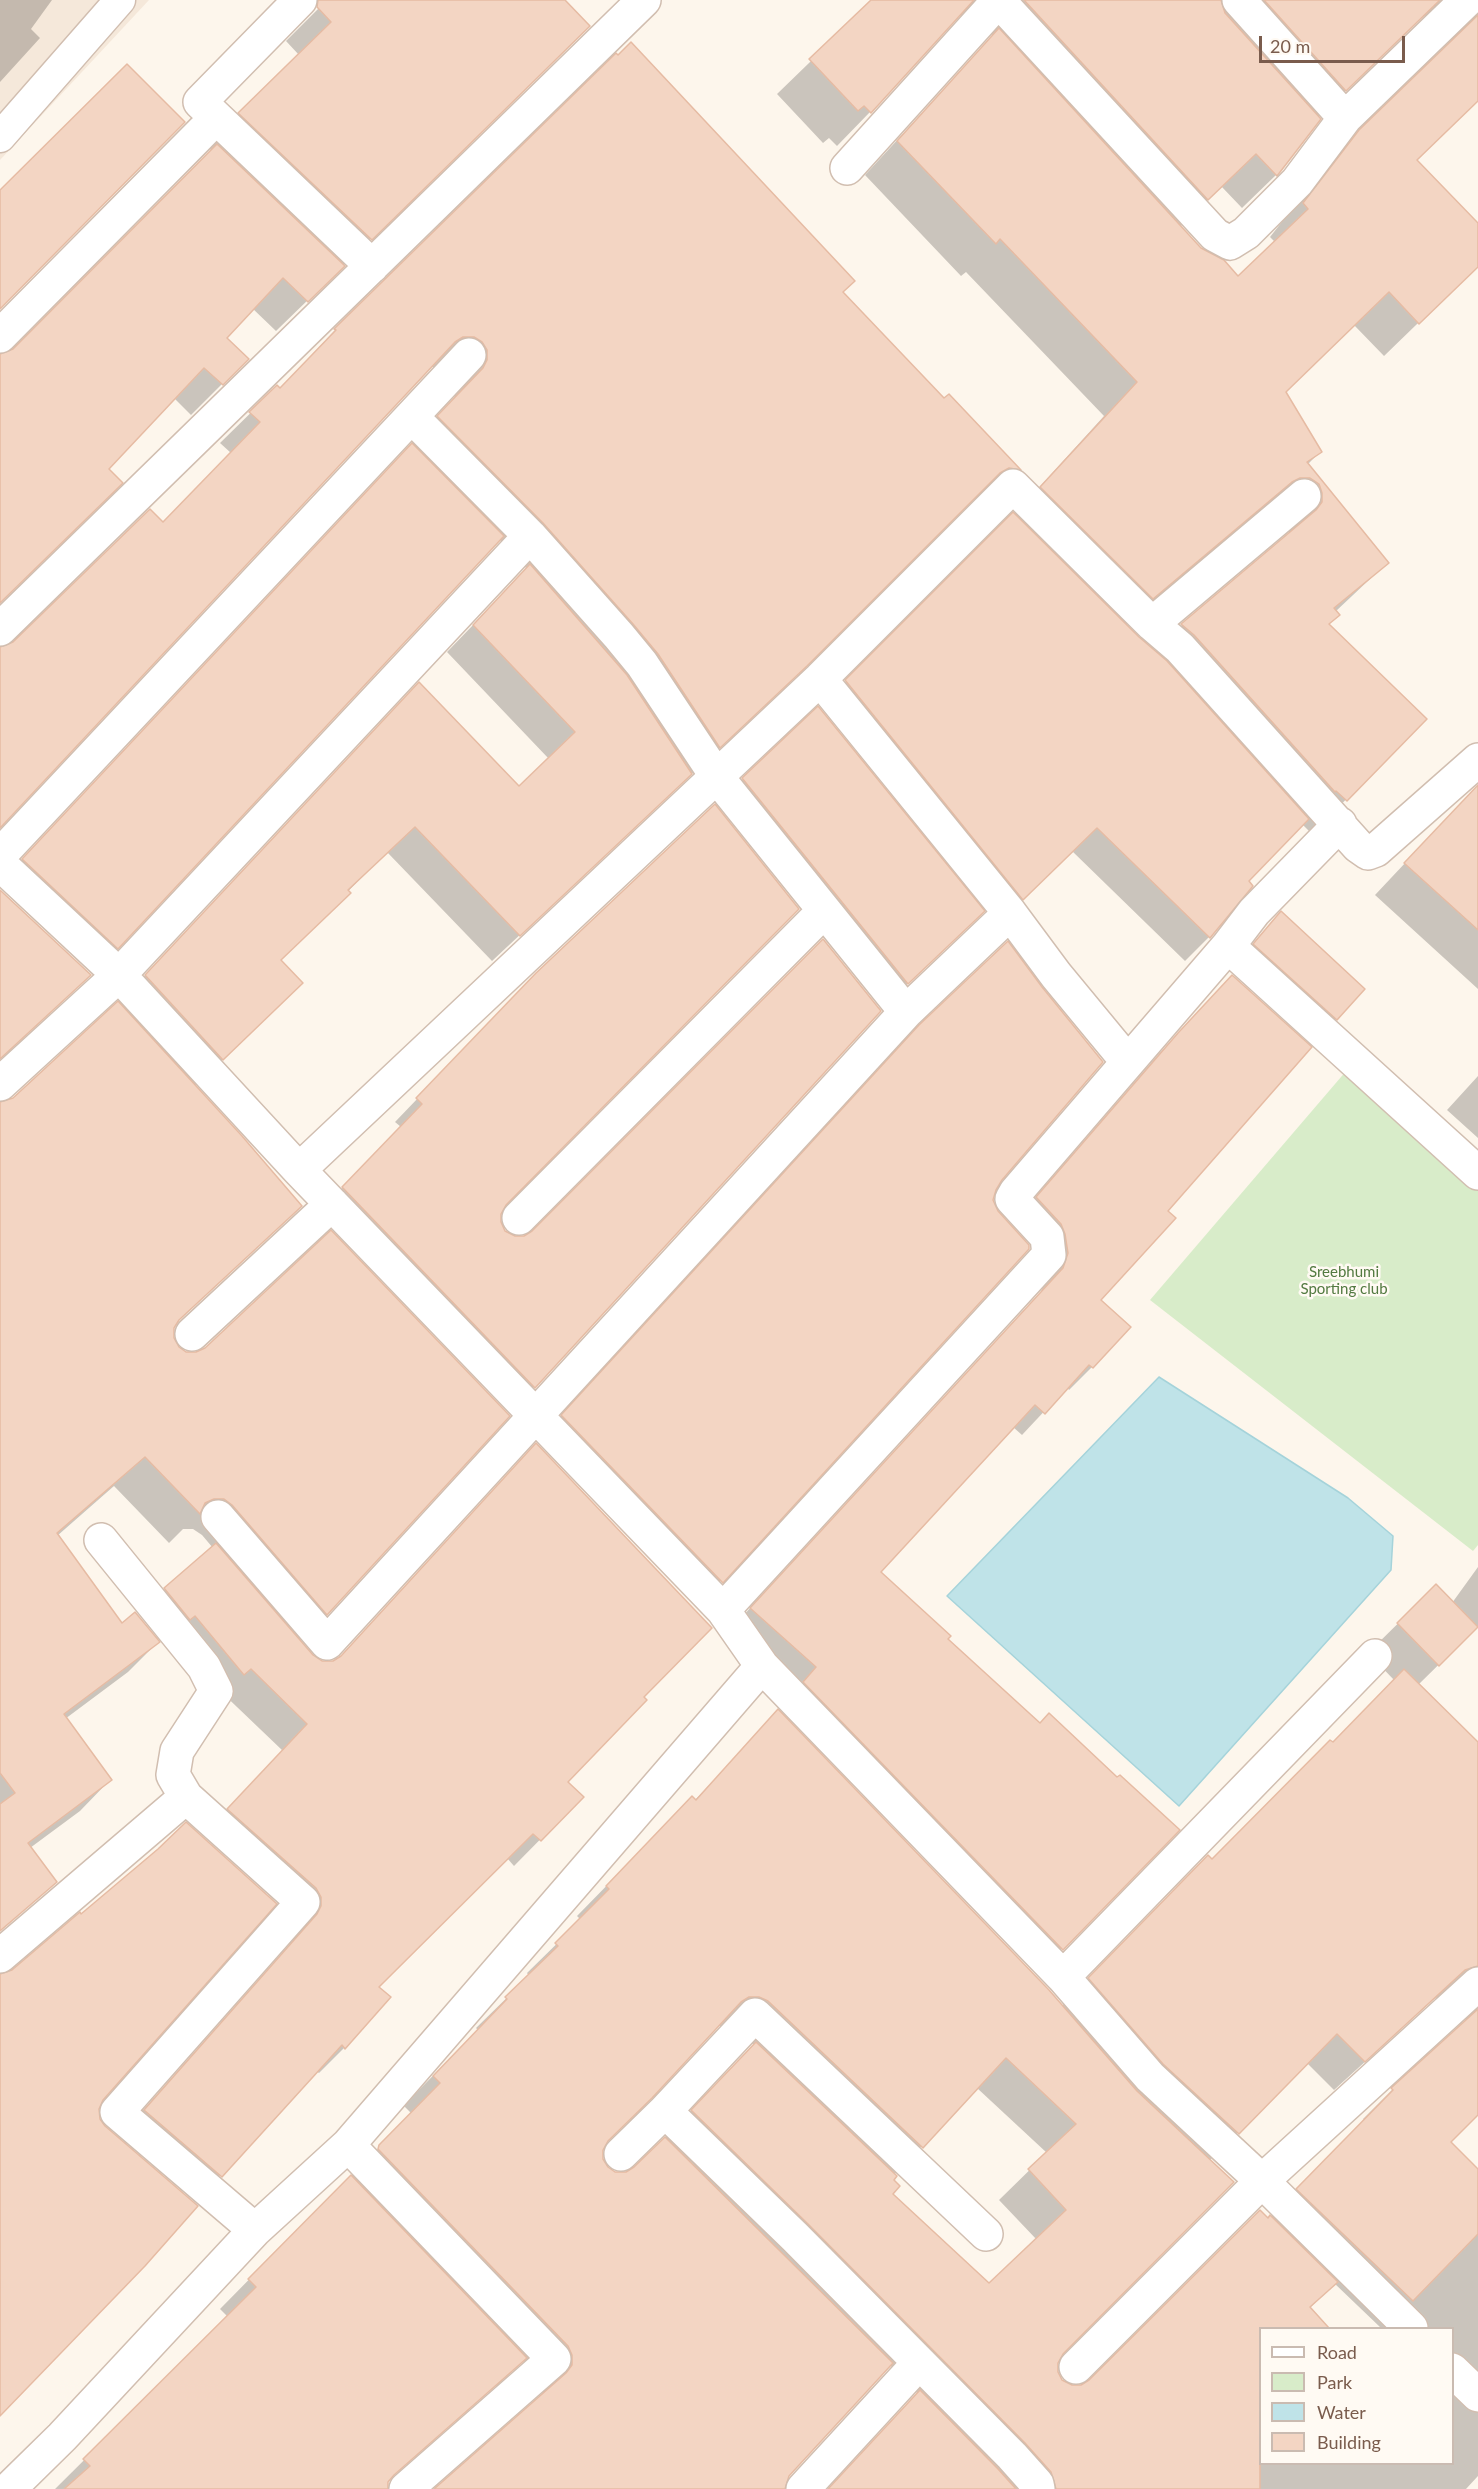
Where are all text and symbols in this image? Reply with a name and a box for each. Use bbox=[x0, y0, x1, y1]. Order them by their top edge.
scale bar bbox=[1262, 24, 1408, 62]
text: 20 m bbox=[1270, 35, 1310, 57]
park label: Sreebhumi Sporting club bbox=[1300, 1263, 1388, 1298]
legend bbox=[1259, 2327, 1454, 2465]
text: Road bbox=[1317, 2341, 1357, 2363]
text: Park bbox=[1317, 2371, 1352, 2393]
text: Water bbox=[1317, 2401, 1366, 2423]
text: Building bbox=[1317, 2431, 1381, 2453]

